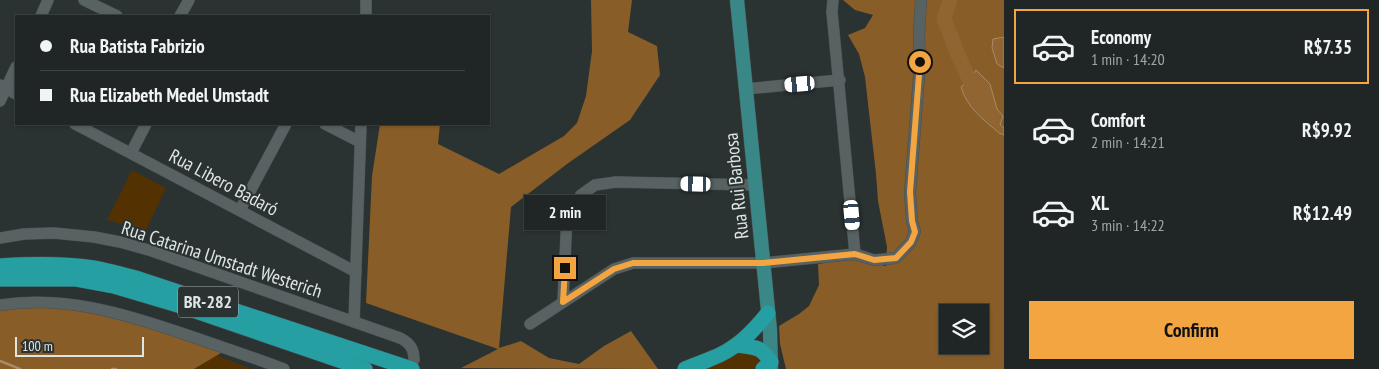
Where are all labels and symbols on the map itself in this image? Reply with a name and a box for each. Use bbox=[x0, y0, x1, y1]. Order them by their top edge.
route start bbox=[909, 51, 931, 73]
car bbox=[784, 75, 815, 93]
street label: Rua Rui Barbosa bbox=[718, 132, 754, 240]
street label: Rua Libero Badaró bbox=[165, 143, 283, 221]
car bbox=[680, 176, 711, 192]
callout: 2 min bbox=[524, 196, 606, 230]
car bbox=[843, 199, 860, 231]
street label: Rua Catarina Umstadt Westerich bbox=[119, 215, 325, 303]
route end bbox=[554, 257, 576, 279]
road number: BR-282 bbox=[178, 286, 238, 318]
scale bar bbox=[15, 334, 144, 357]

